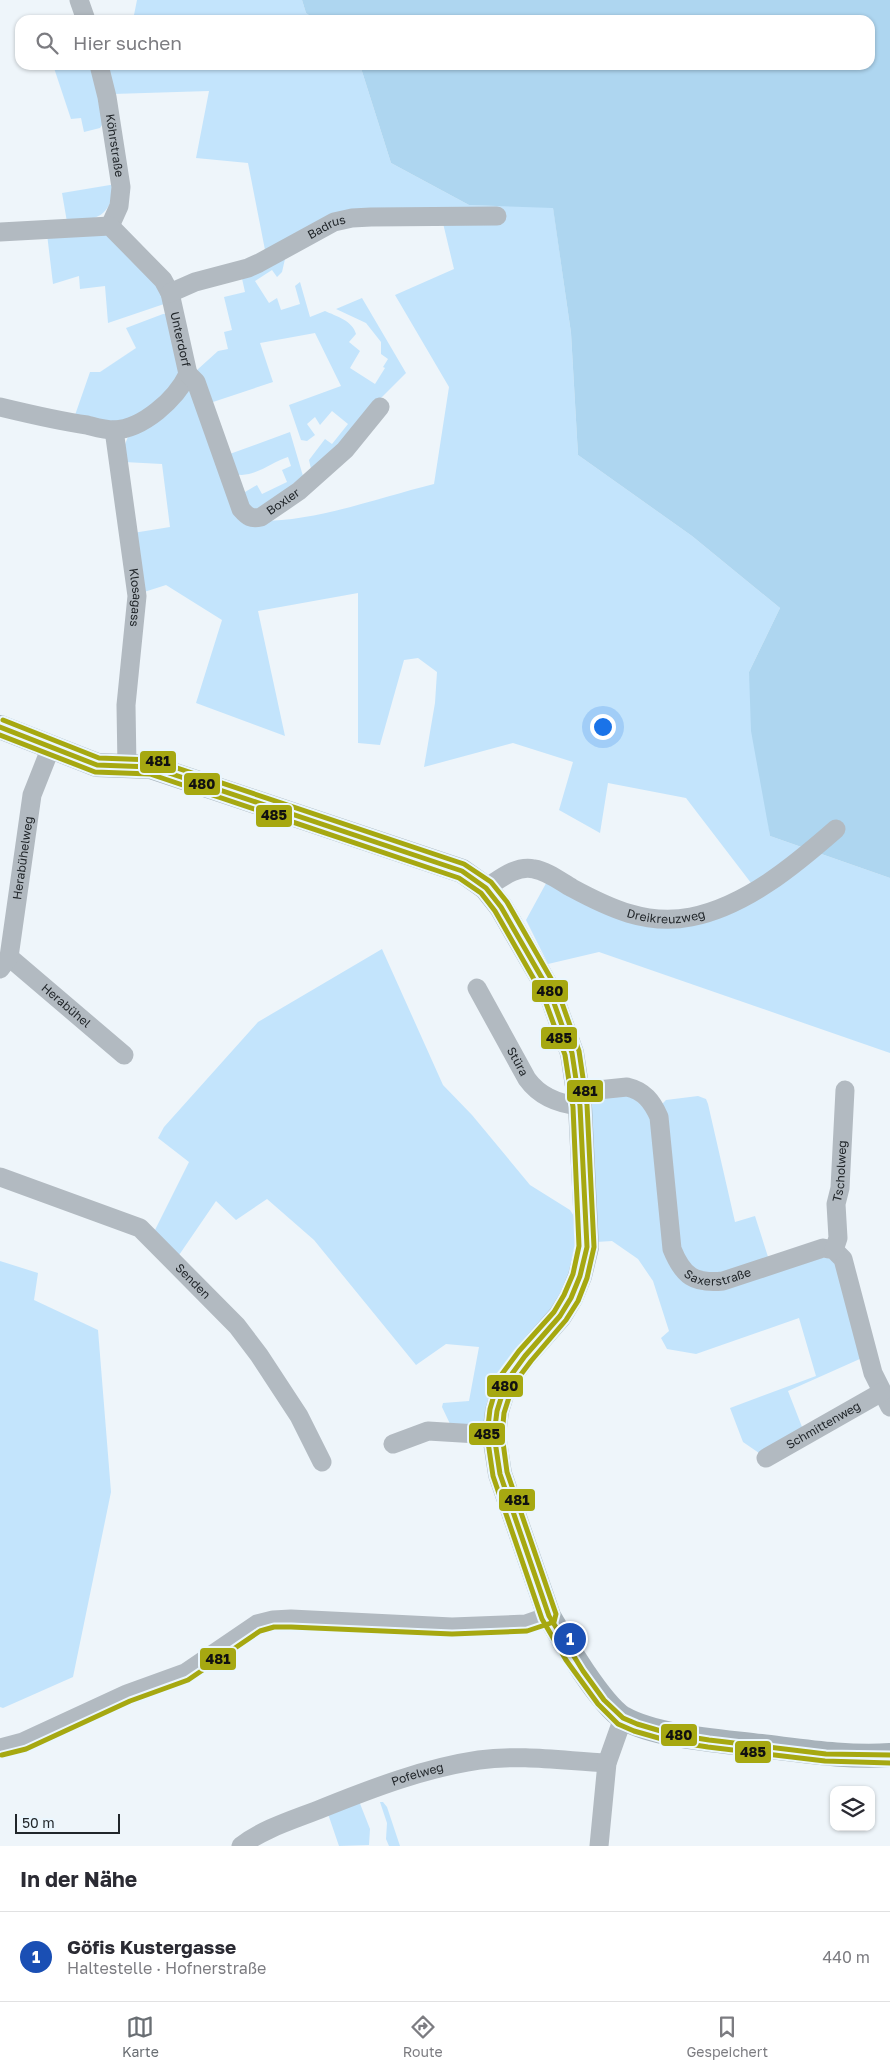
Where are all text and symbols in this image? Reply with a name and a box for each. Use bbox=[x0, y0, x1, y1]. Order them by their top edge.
search box bbox=[15, 15, 875, 70]
icon: search bbox=[33, 29, 61, 57]
text: Hier suchen bbox=[73, 31, 182, 54]
street label: Köhrstraße bbox=[103, 113, 127, 178]
street label: Badrus bbox=[305, 212, 347, 242]
street label: Unterdorf bbox=[167, 310, 194, 369]
street label: Boxler bbox=[263, 485, 303, 518]
street label: Klosagass bbox=[126, 567, 145, 628]
your location bbox=[590, 714, 616, 740]
line badge: 481 bbox=[139, 750, 177, 774]
text: 481 bbox=[146, 752, 170, 769]
line badge: 480 bbox=[183, 772, 221, 796]
text: 480 bbox=[189, 775, 215, 792]
line badge: 485 bbox=[255, 804, 293, 828]
text: 485 bbox=[261, 806, 288, 823]
street label: Herabühelweg bbox=[9, 815, 36, 901]
street label: Dreikreuzweg bbox=[625, 905, 707, 926]
line badge: 480 bbox=[531, 979, 569, 1003]
street label: Herabühel bbox=[39, 980, 94, 1031]
text: 480 bbox=[537, 982, 563, 999]
line badge: 485 bbox=[540, 1026, 578, 1050]
text: 485 bbox=[546, 1029, 573, 1046]
street label: Stüra bbox=[504, 1044, 532, 1079]
line badge: 481 bbox=[566, 1079, 604, 1103]
text: 481 bbox=[573, 1082, 597, 1099]
street label: Tscholweg bbox=[829, 1140, 849, 1203]
street label: Senden bbox=[172, 1260, 214, 1302]
street label: Saxerstraße bbox=[681, 1264, 753, 1289]
line badge: 480 bbox=[486, 1374, 524, 1398]
text: 480 bbox=[492, 1377, 518, 1394]
street label: Schmittenweg bbox=[783, 1398, 863, 1452]
line badge: 485 bbox=[468, 1422, 506, 1446]
text: 485 bbox=[474, 1425, 501, 1442]
line badge: 481 bbox=[498, 1488, 536, 1512]
text: 481 bbox=[505, 1491, 529, 1508]
pin: 1 bbox=[554, 1620, 586, 1658]
line badge: 481 bbox=[199, 1647, 237, 1671]
text: 481 bbox=[206, 1650, 230, 1667]
line badge: 480 bbox=[660, 1723, 698, 1747]
text: 480 bbox=[666, 1726, 692, 1743]
line badge: 485 bbox=[734, 1740, 772, 1764]
text: 485 bbox=[740, 1743, 767, 1760]
street label: Pofelweg bbox=[389, 1759, 445, 1789]
map controls bbox=[830, 1786, 875, 1831]
button: layers bbox=[830, 1786, 875, 1831]
scale bar bbox=[15, 1811, 120, 1834]
text: 50 m bbox=[22, 1814, 55, 1831]
text: In der Nähe bbox=[20, 1866, 137, 1892]
text: Göfis Kustergasse bbox=[67, 1935, 236, 1958]
text: 1 bbox=[32, 1947, 40, 1967]
text: 440 m bbox=[822, 1947, 870, 1967]
text: Haltestelle · Hofnerstraße bbox=[67, 1958, 266, 1978]
tab: Karte bbox=[122, 2013, 159, 2060]
tab: Route bbox=[403, 2013, 443, 2060]
tab: Gespeichert bbox=[686, 2013, 768, 2060]

